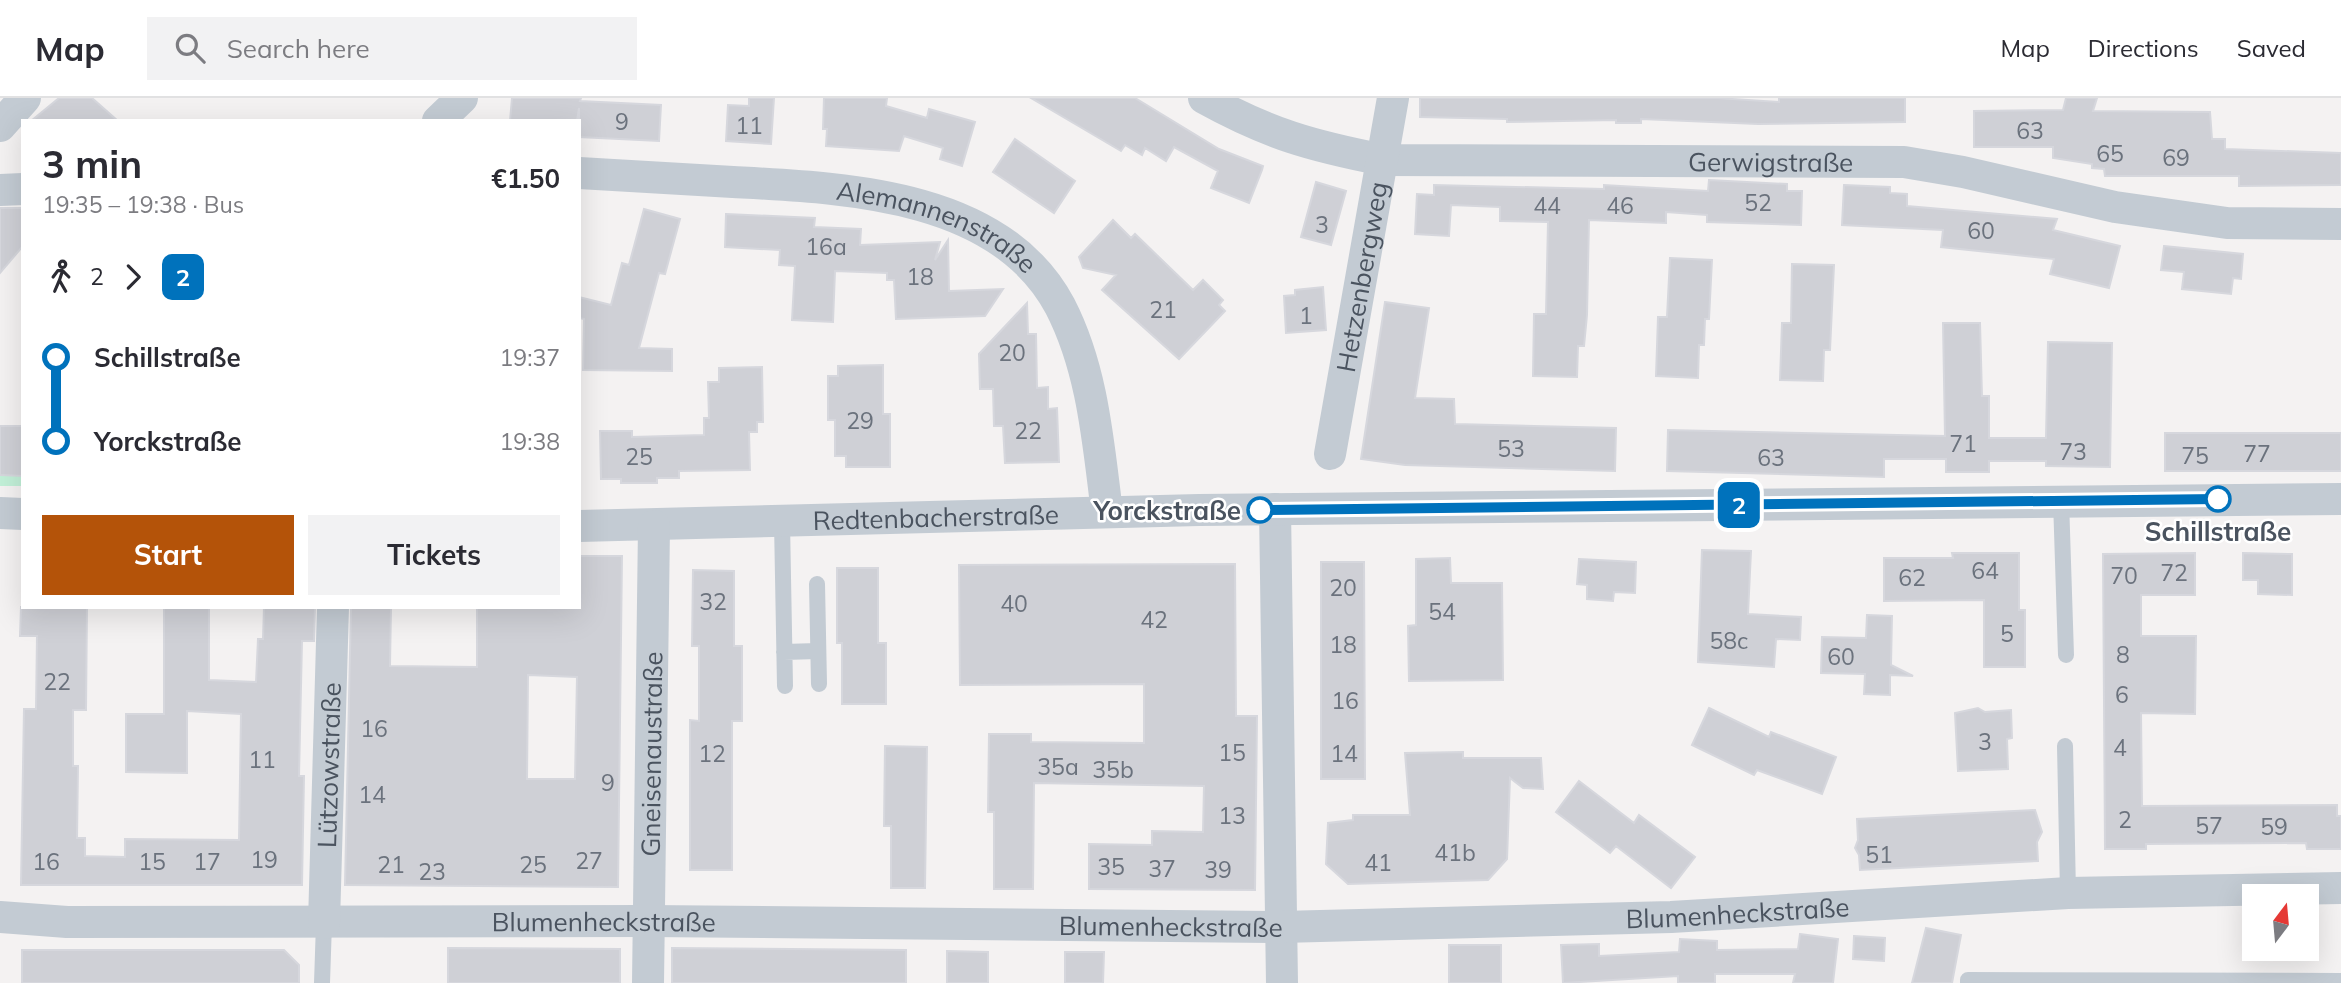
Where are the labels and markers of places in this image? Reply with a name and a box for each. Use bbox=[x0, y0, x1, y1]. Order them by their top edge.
marker: Schillstraße bbox=[2205, 486, 2231, 512]
place label: Yorckstraße bbox=[1092, 494, 1241, 527]
marker: Yorckstraße bbox=[1247, 497, 1273, 523]
place label: Schillstraße bbox=[2145, 515, 2291, 548]

